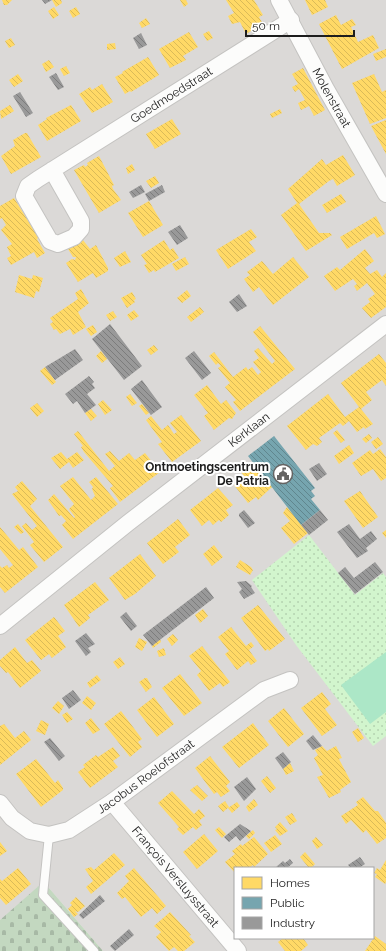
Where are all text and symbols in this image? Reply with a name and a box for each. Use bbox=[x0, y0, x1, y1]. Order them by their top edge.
scale bar bbox=[246, 12, 354, 38]
text: 50 m bbox=[252, 19, 280, 33]
street label: Goedmoedstraat bbox=[128, 64, 215, 126]
street label: Molenstraat bbox=[309, 66, 354, 130]
street label: Kerklaan bbox=[225, 409, 272, 450]
place label: Ontmoetingscentrum De Patria bbox=[145, 460, 269, 488]
public building icon: Ontmoetingscentrum De Patria bbox=[272, 463, 294, 485]
street label: Jacobus Roelofstraat bbox=[95, 737, 197, 817]
street label: François Versluysstraat bbox=[129, 824, 222, 930]
legend bbox=[234, 867, 374, 939]
text: Homes bbox=[270, 876, 310, 890]
text: Public bbox=[270, 896, 305, 910]
text: Industry bbox=[270, 916, 316, 930]

